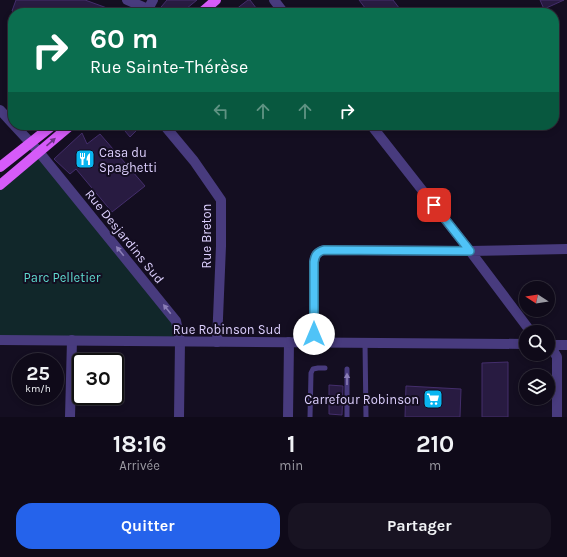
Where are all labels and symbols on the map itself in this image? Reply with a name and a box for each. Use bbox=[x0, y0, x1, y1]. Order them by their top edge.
one-way arrow bbox=[46, 137, 57, 146]
place label: Casa du Spaghetti bbox=[99, 145, 157, 175]
restaurant icon: Casa du Spaghetti bbox=[74, 148, 96, 170]
street label: Rue Desjardins Sud bbox=[82, 186, 167, 286]
pin bbox=[417, 188, 451, 222]
street label: Rue Breton bbox=[199, 204, 214, 268]
one-way arrow bbox=[116, 245, 124, 256]
park label: Parc Pelletier bbox=[24, 270, 101, 285]
north arrow bbox=[519, 281, 555, 317]
one-way arrow bbox=[163, 304, 171, 315]
position arrow bbox=[293, 313, 335, 355]
street label: Rue Robinson Sud bbox=[173, 322, 281, 337]
speed limit sign: 30 bbox=[72, 353, 124, 405]
one-way arrow bbox=[344, 372, 350, 385]
supermarket icon: Carrefour Robinson bbox=[422, 388, 444, 410]
place label: Carrefour Robinson bbox=[304, 392, 419, 407]

